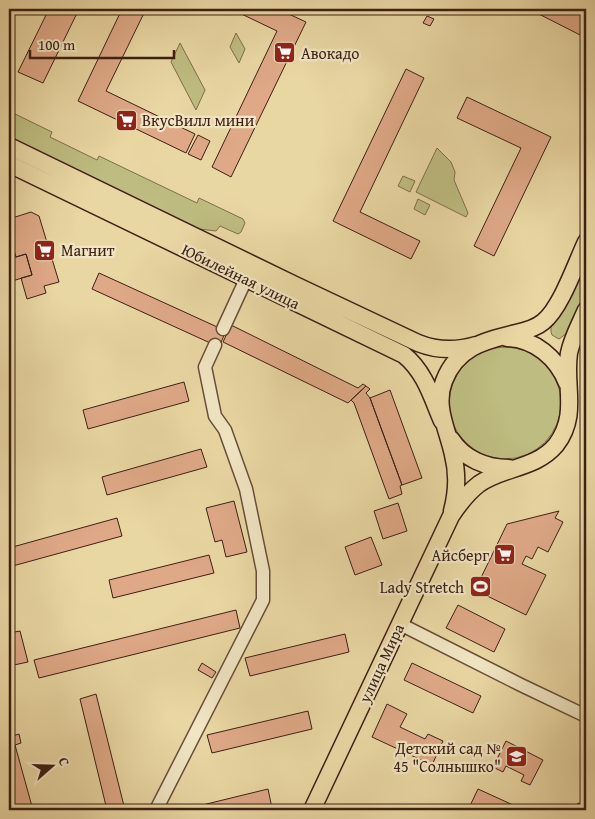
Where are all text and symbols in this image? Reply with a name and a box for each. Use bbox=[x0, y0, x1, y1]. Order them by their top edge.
scale bar bbox=[30, 28, 174, 60]
text: 100 m bbox=[38, 34, 76, 55]
supermarket icon: Авокадо bbox=[273, 41, 297, 65]
place label: Авокадо bbox=[301, 41, 360, 65]
supermarket icon: ВкусВилл мини bbox=[114, 108, 138, 132]
place label: ВкусВилл мини bbox=[142, 108, 255, 132]
street label: Юбилейная улица bbox=[178, 237, 305, 315]
supermarket icon: Магнит bbox=[33, 238, 57, 262]
place label: Магнит bbox=[61, 238, 115, 262]
place label: Айсберг bbox=[432, 543, 489, 567]
supermarket icon: Айсберг bbox=[493, 543, 517, 567]
place label: Lady Stretch bbox=[380, 575, 464, 599]
sports icon: Lady Stretch bbox=[468, 575, 492, 599]
street label: улица Мира bbox=[352, 619, 410, 708]
place label: Детский сад № 45 "Солнышко" bbox=[393, 736, 501, 778]
north arrow bbox=[28, 742, 78, 792]
school or university icon: Детский сад № 45 "Солнышко" bbox=[505, 745, 529, 769]
text: С bbox=[53, 754, 75, 769]

